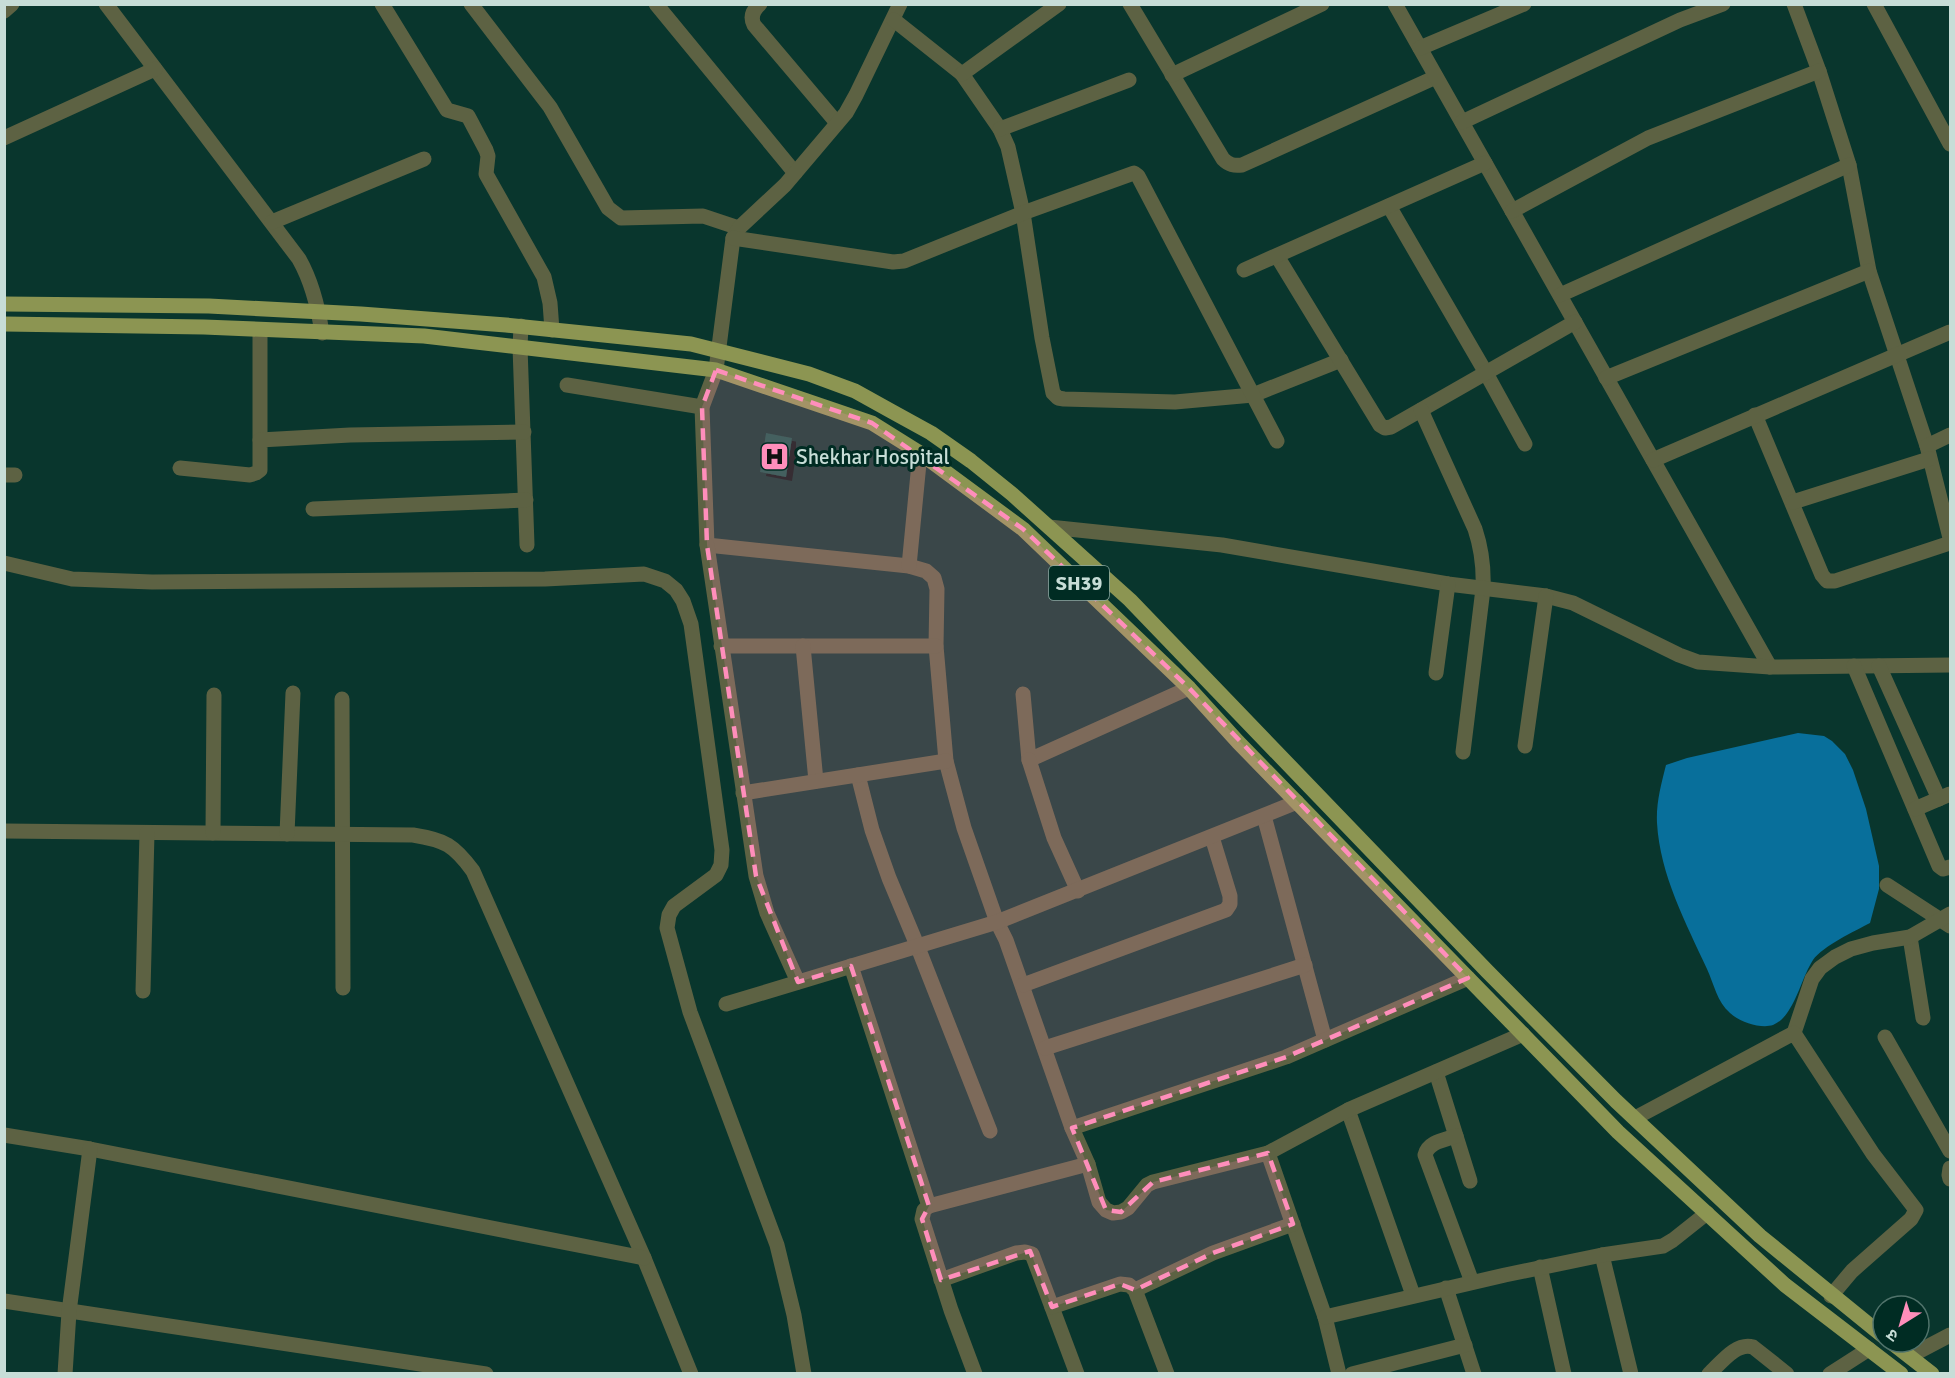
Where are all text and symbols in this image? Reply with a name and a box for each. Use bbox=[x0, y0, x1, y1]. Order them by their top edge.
hospital icon: Shekhar Hospital bbox=[759, 441, 791, 473]
place label: Shekhar Hospital bbox=[796, 444, 950, 470]
road number: SH39 bbox=[1049, 566, 1109, 600]
north arrow bbox=[1871, 1294, 1931, 1354]
text: उ bbox=[1882, 1324, 1902, 1346]

